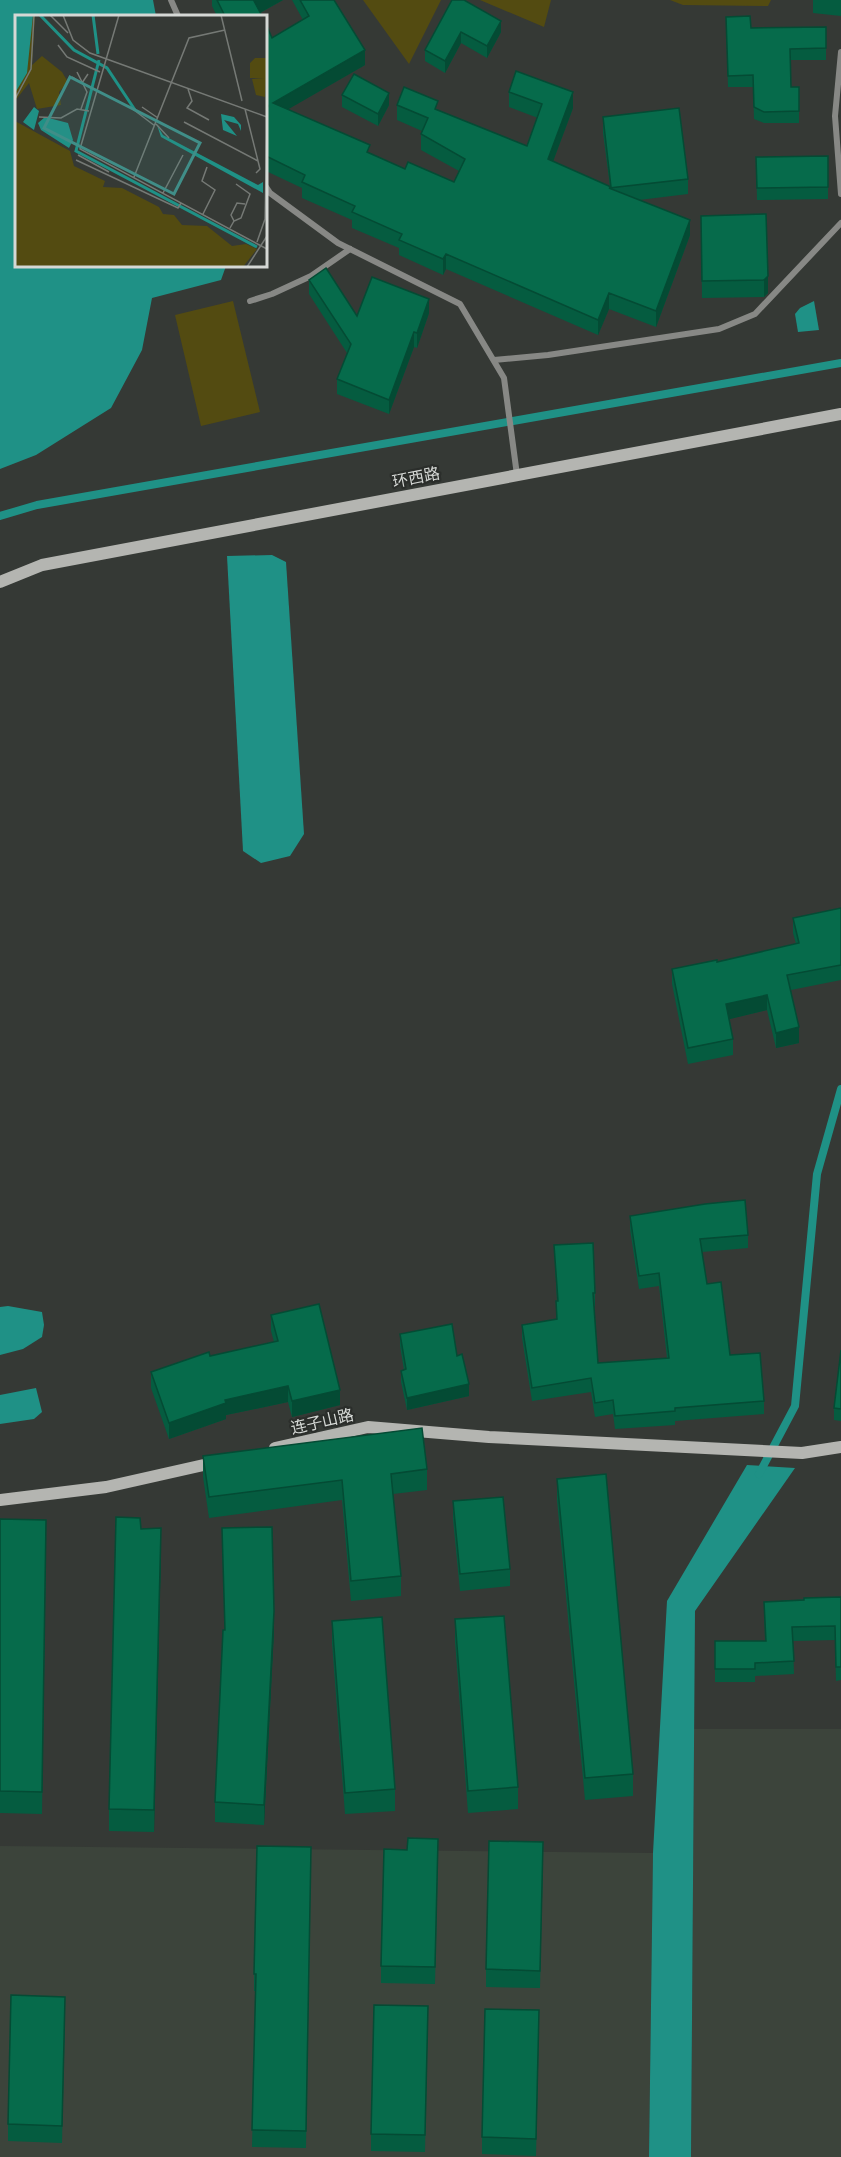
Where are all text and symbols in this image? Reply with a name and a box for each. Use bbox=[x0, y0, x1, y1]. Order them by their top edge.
inset map bbox=[15, 15, 267, 267]
street label: 环西路 bbox=[390, 462, 442, 492]
street label: 连子山路 bbox=[288, 1403, 356, 1439]

